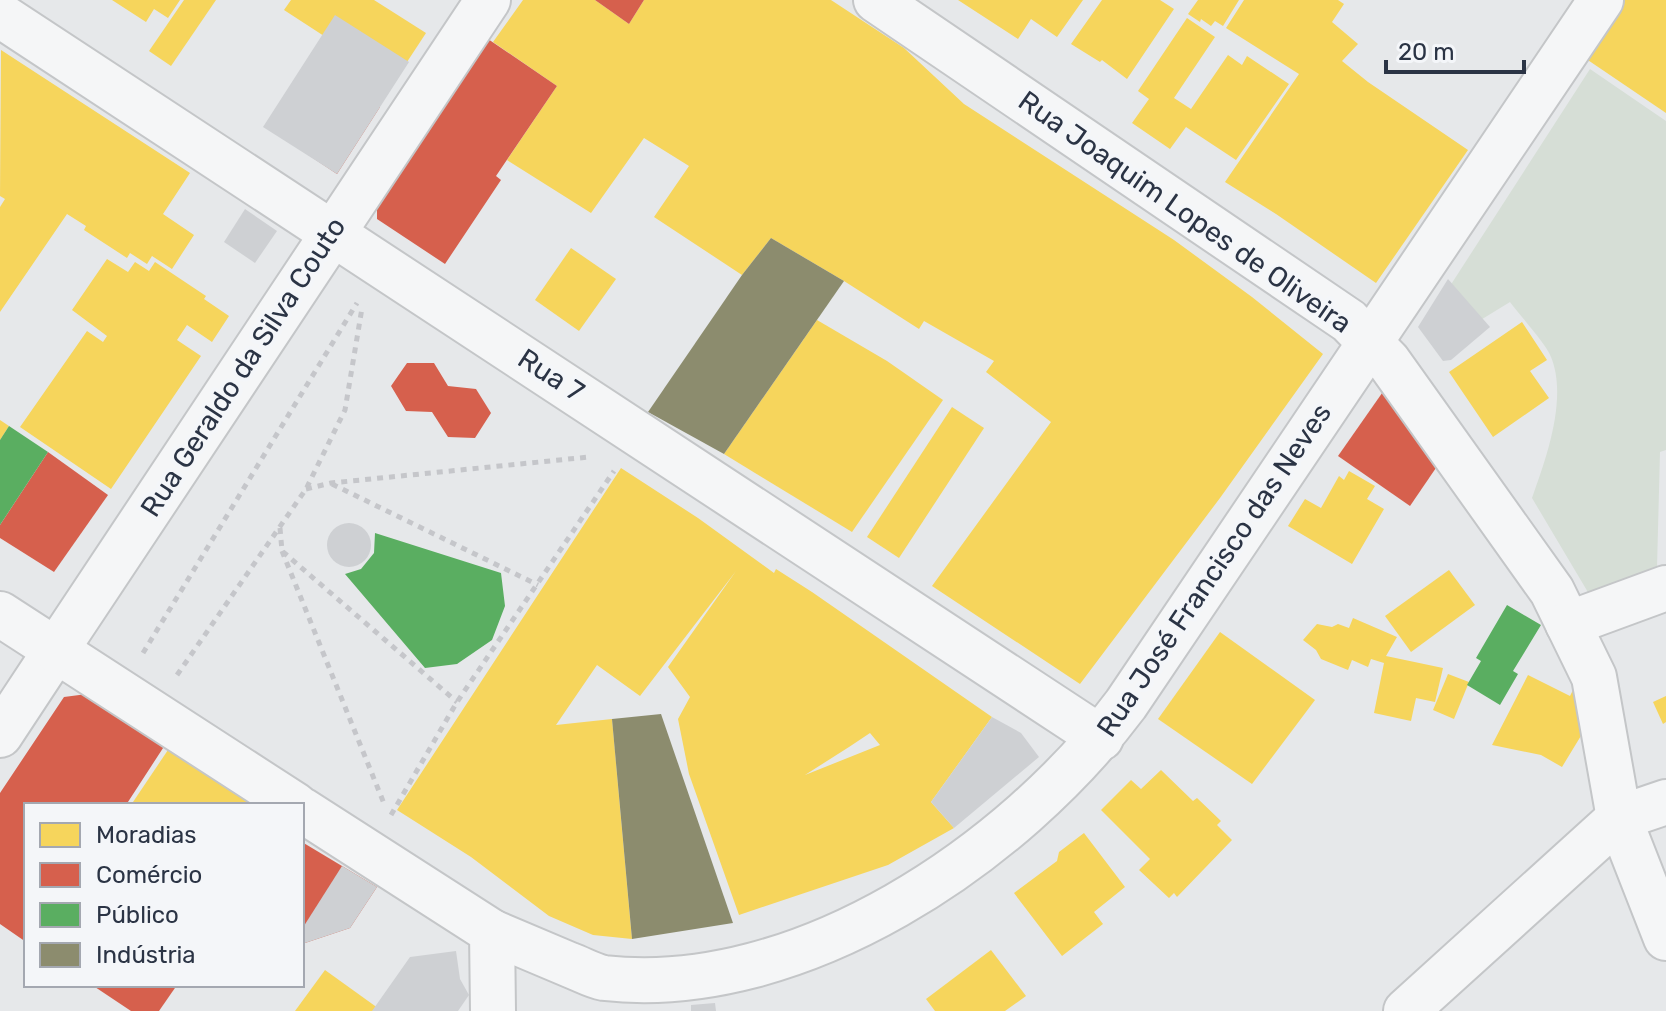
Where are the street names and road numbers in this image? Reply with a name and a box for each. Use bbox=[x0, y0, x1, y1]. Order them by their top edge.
street label: Rua Joaquim Lopes de Oliveira bbox=[1012, 84, 1358, 340]
street label: Rua Geraldo da Silva Couto bbox=[134, 211, 352, 523]
street label: Rua 7 bbox=[512, 342, 590, 408]
street label: Rua José Francisco das Neves bbox=[1090, 397, 1338, 743]

